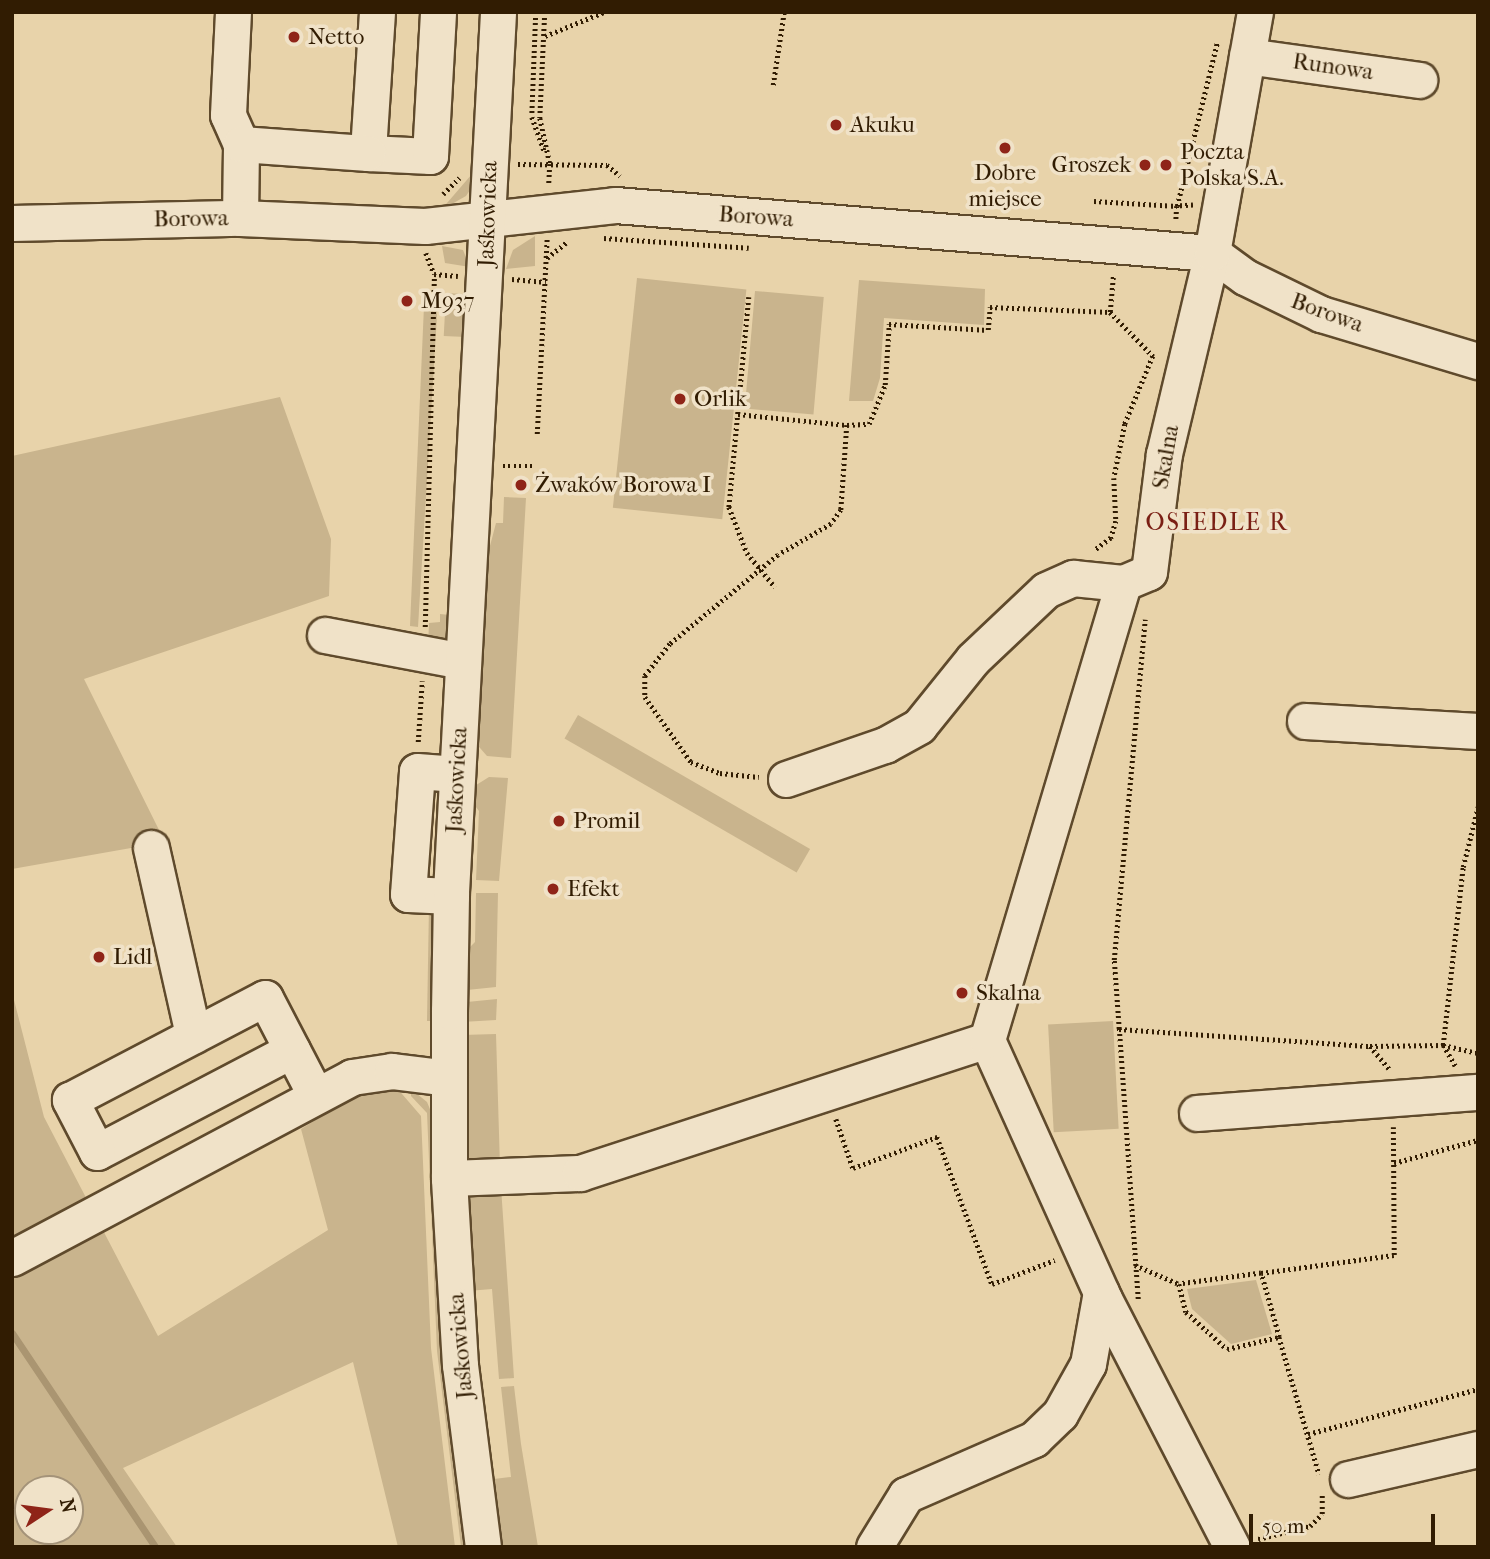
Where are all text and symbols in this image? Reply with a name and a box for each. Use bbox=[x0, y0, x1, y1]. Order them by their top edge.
place label: Netto bbox=[308, 23, 364, 51]
marker: Netto bbox=[286, 29, 302, 45]
street label: Runowa bbox=[1291, 48, 1375, 86]
place label: Akuku bbox=[850, 111, 915, 139]
marker: Akuku bbox=[828, 117, 844, 133]
place label: Poczta Polska S.A. bbox=[1180, 138, 1284, 192]
marker: Dobre miejsce bbox=[997, 140, 1013, 156]
place label: Groszek bbox=[1052, 151, 1131, 179]
marker: Groszek bbox=[1137, 157, 1153, 173]
marker: Poczta Polska S.A. bbox=[1158, 157, 1174, 173]
place label: Dobre miejsce bbox=[968, 159, 1042, 213]
street label: Jaśkowicka bbox=[472, 160, 504, 268]
street label: Borowa bbox=[718, 201, 794, 233]
street label: Borowa bbox=[153, 205, 229, 233]
place label: M937 bbox=[421, 287, 475, 315]
street label: Borowa bbox=[1287, 287, 1367, 339]
marker: M937 bbox=[399, 293, 415, 309]
place label: Orlik bbox=[694, 385, 747, 413]
marker: Orlik bbox=[672, 391, 688, 407]
street label: Skalna bbox=[1147, 423, 1185, 491]
place label: Żwaków Borowa I bbox=[535, 471, 711, 499]
marker: Żwaków Borowa I bbox=[513, 477, 529, 493]
district label: OSIEDLE R bbox=[1147, 509, 1287, 537]
street label: Jaśkowicka bbox=[440, 726, 474, 834]
place label: Promil bbox=[573, 807, 640, 835]
marker: Promil bbox=[551, 813, 567, 829]
place label: Efekt bbox=[567, 875, 620, 903]
marker: Efekt bbox=[545, 881, 561, 897]
place label: Lidl bbox=[113, 943, 152, 971]
marker: Lidl bbox=[91, 949, 107, 965]
place label: Skalna bbox=[976, 979, 1041, 1007]
marker: Skalna bbox=[954, 985, 970, 1001]
street label: Jaśkowicka bbox=[443, 1292, 479, 1400]
north arrow bbox=[14, 1475, 84, 1545]
text: N bbox=[55, 1496, 80, 1515]
scale bar bbox=[1252, 1500, 1438, 1544]
text: 50 m bbox=[1262, 1514, 1305, 1538]

